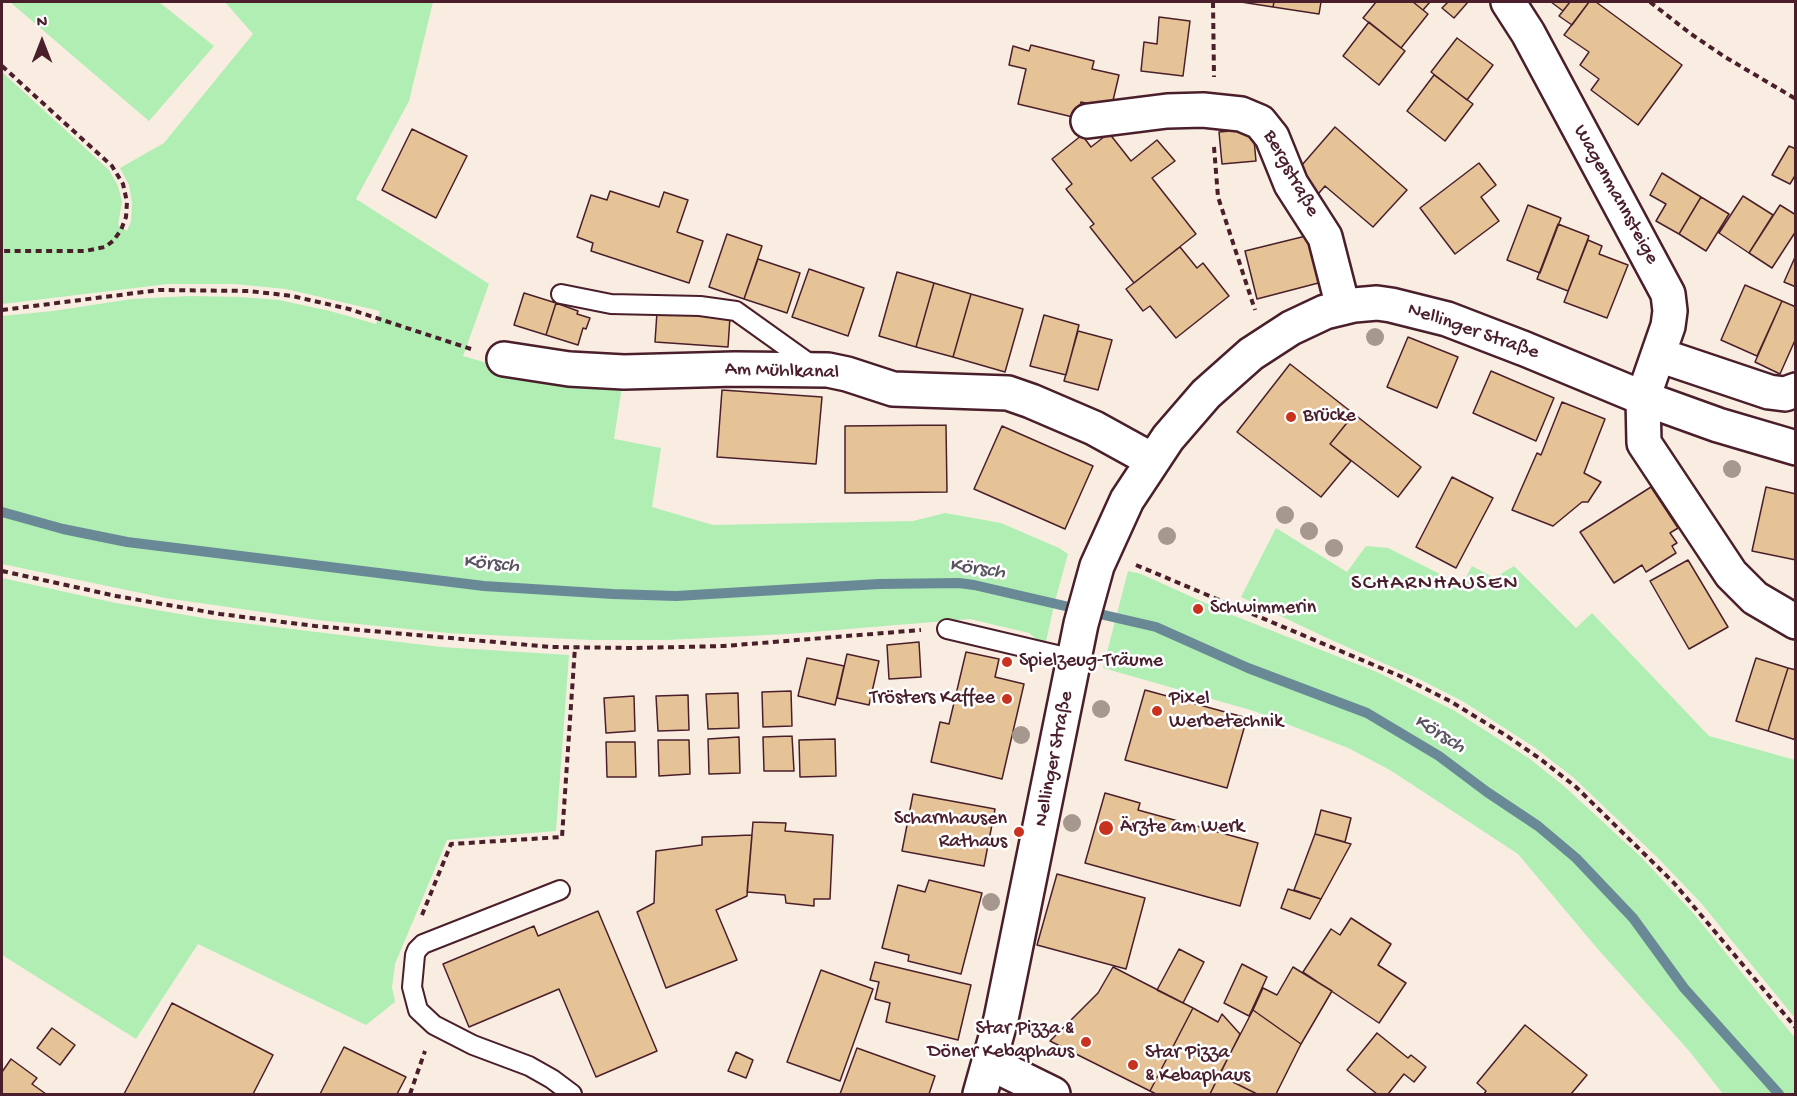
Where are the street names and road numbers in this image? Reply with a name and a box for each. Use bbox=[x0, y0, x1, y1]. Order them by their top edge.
street label: Wagenmannsteige bbox=[1567, 121, 1663, 269]
street label: Bergstraße bbox=[1256, 127, 1324, 221]
street label: Nellinger Straße bbox=[1404, 298, 1542, 366]
street label: Am Mühlkanal bbox=[725, 358, 839, 386]
street label: Nellinger Straße bbox=[1030, 689, 1080, 829]

